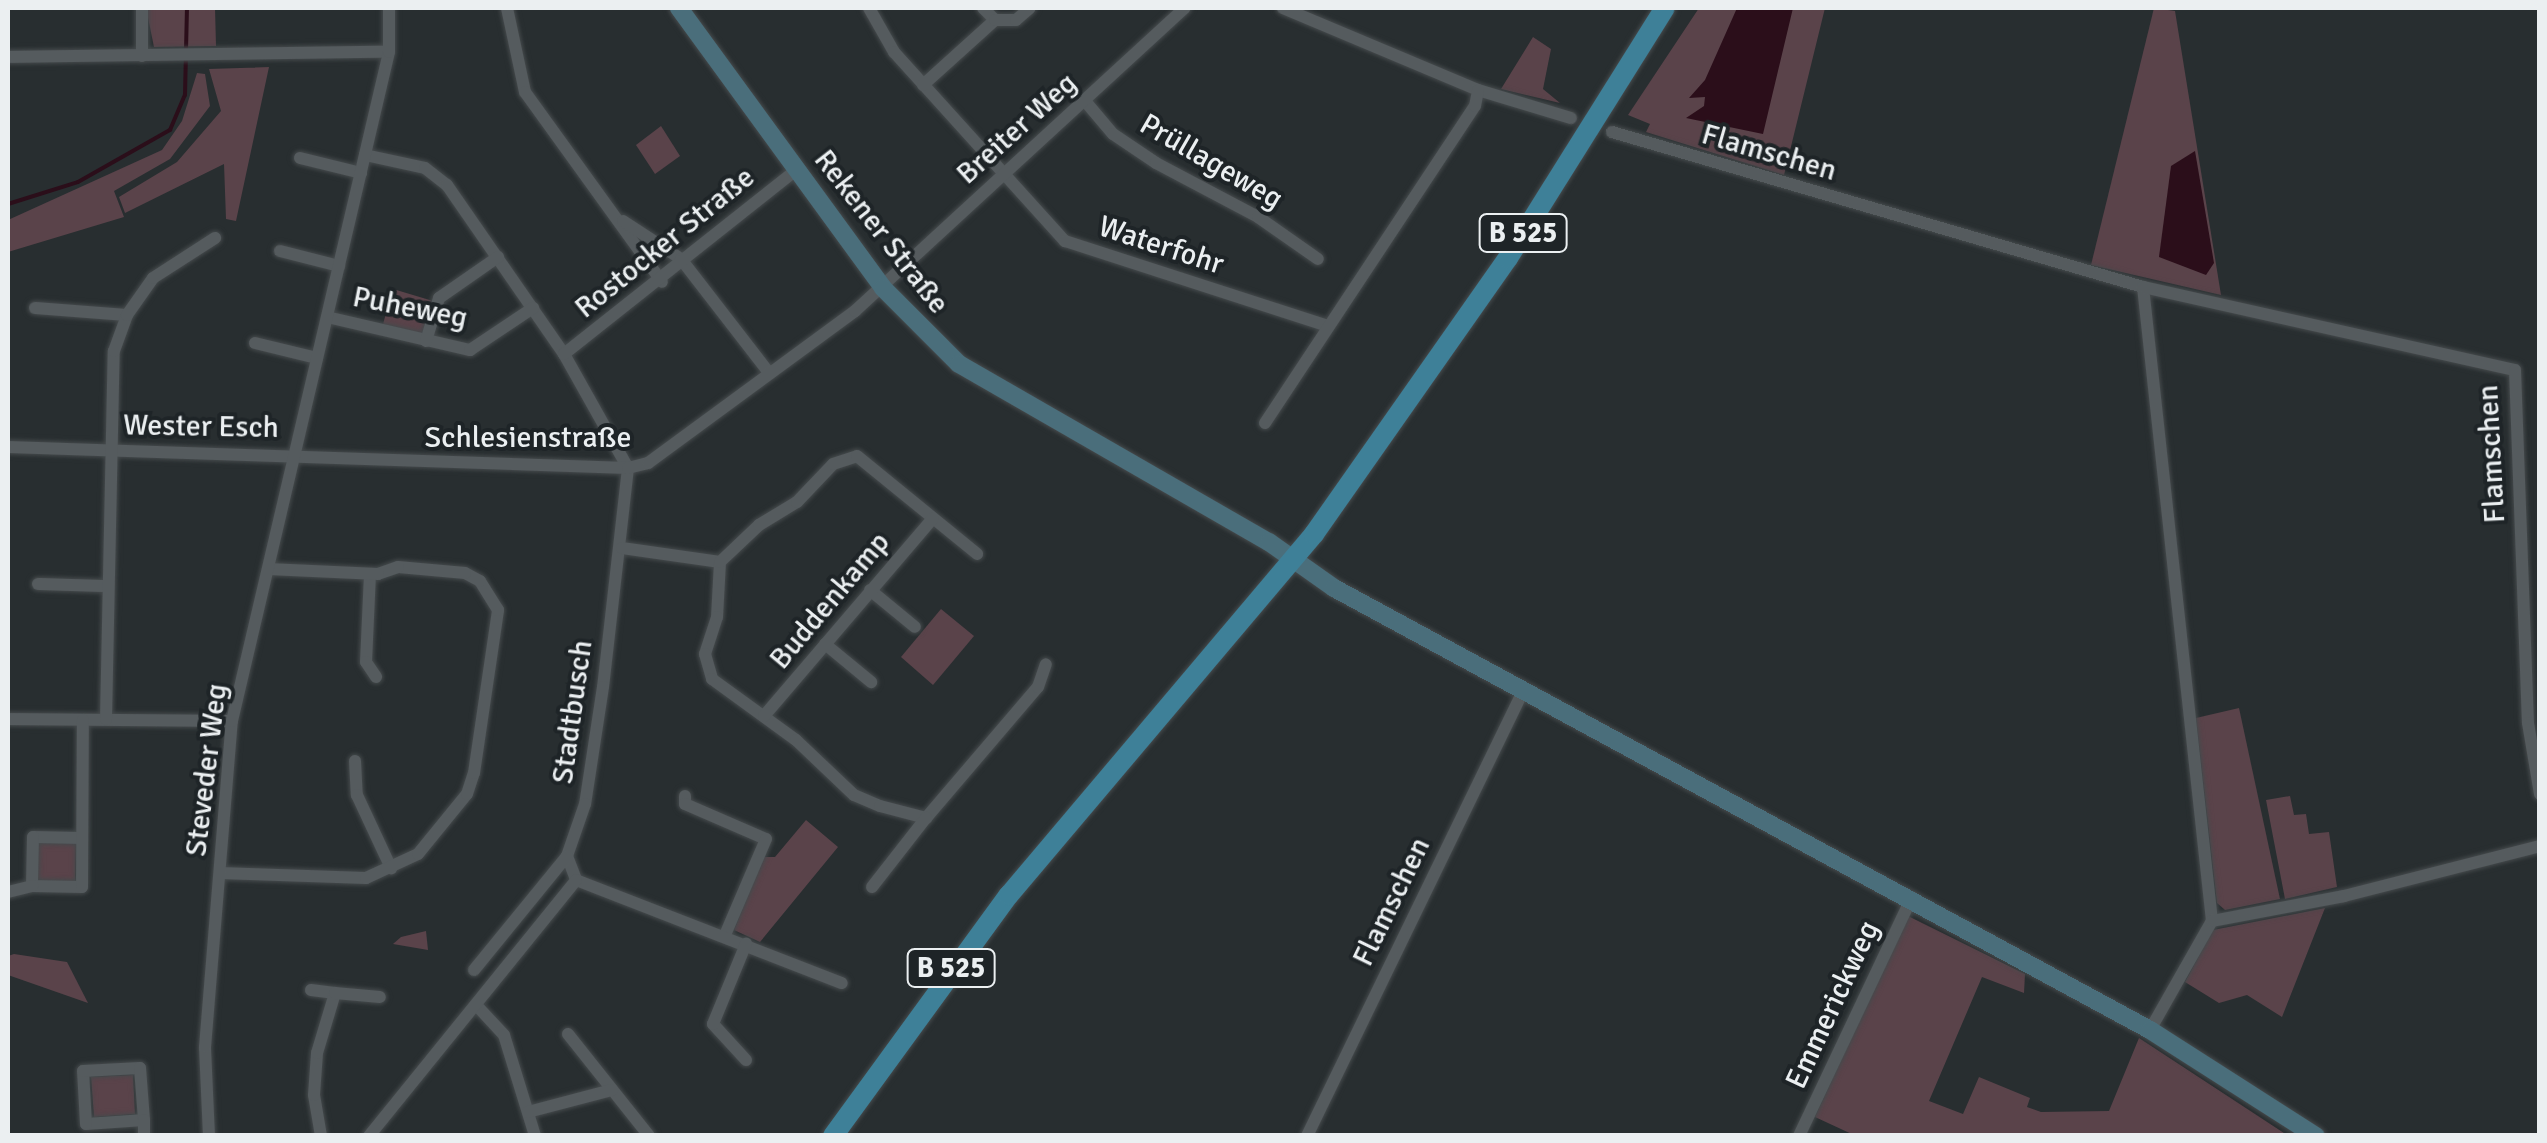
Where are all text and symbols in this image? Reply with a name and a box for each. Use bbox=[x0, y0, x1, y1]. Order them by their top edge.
street label: Breiter Weg bbox=[950, 66, 1084, 192]
street label: Prüllageweg bbox=[1133, 107, 1289, 217]
street label: Flamschen bbox=[1697, 117, 1841, 189]
street label: Rekener Straße bbox=[806, 143, 956, 321]
street label: Rostocker Straße bbox=[568, 160, 762, 326]
street label: Waterfohr bbox=[1094, 209, 1228, 283]
road number: B 525 bbox=[1478, 210, 1568, 256]
street label: Puheweg bbox=[350, 279, 470, 337]
street label: Flamschen bbox=[2470, 384, 2514, 524]
street label: Wester Esch bbox=[123, 408, 279, 446]
street label: Schlesienstraße bbox=[425, 420, 631, 456]
street label: Buddenkamp bbox=[762, 525, 898, 677]
street label: Stadtbusch bbox=[545, 638, 601, 786]
street label: Steveder Weg bbox=[179, 682, 235, 858]
street label: Flamschen bbox=[1345, 832, 1439, 972]
street label: Emmerickweg bbox=[1778, 915, 1888, 1095]
road number: B 525 bbox=[906, 945, 996, 991]

